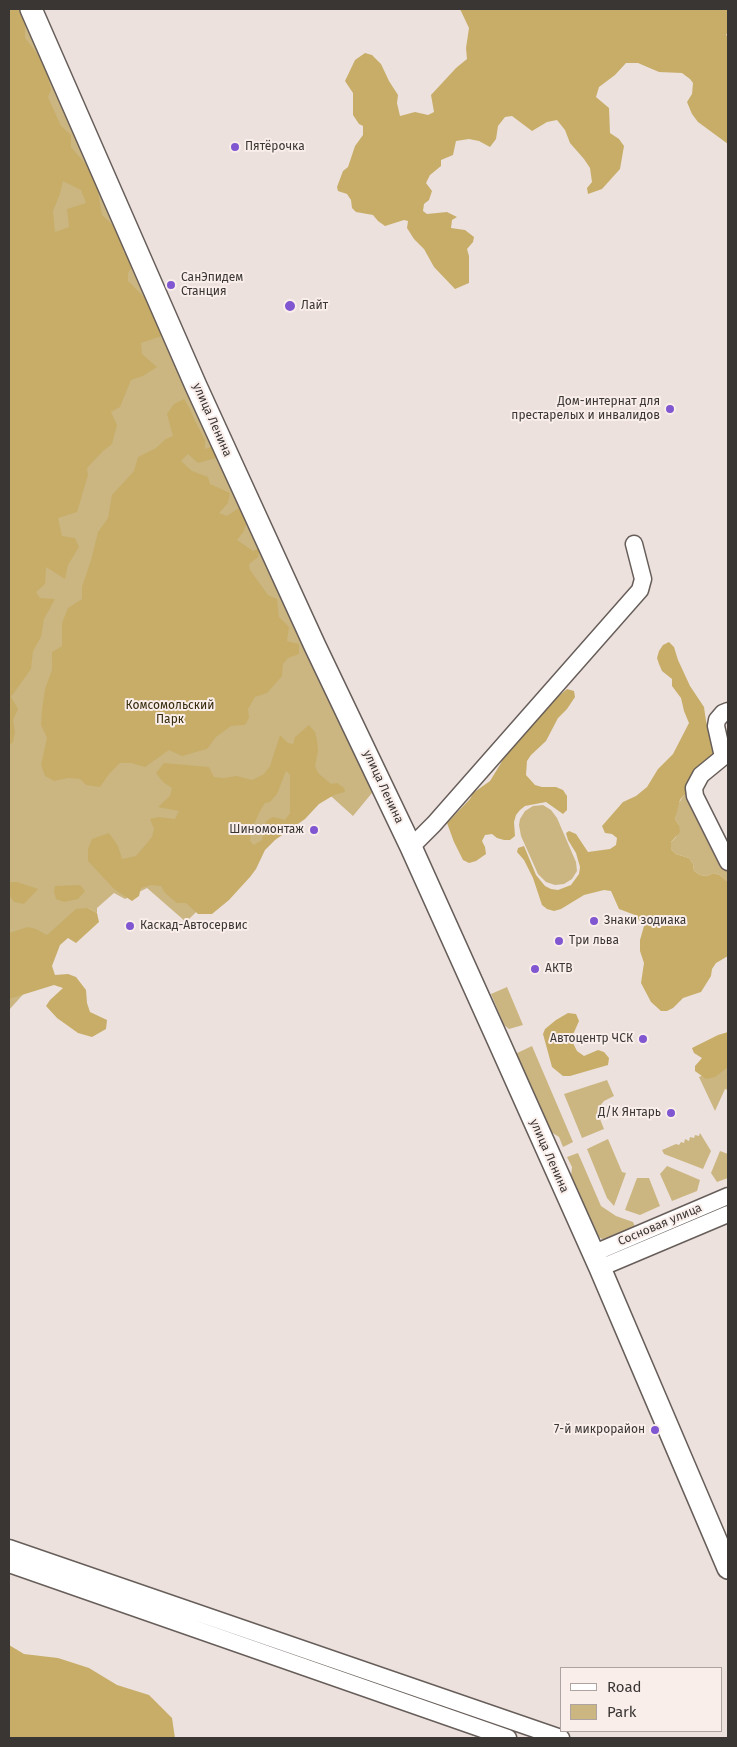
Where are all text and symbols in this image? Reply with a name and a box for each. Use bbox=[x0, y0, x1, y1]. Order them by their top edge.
place label: Пятёрочка bbox=[245, 140, 305, 154]
marker: Пятёрочка bbox=[229, 141, 241, 153]
place label: СанЭпидем Станция bbox=[181, 271, 243, 299]
marker: СанЭпидем Станция bbox=[165, 279, 177, 291]
marker: Лайт bbox=[283, 299, 297, 313]
place label: Лайт bbox=[301, 299, 328, 313]
street label: улица Ленина bbox=[189, 381, 235, 459]
place label: Дом-интернат для престарелых и инвалидов bbox=[511, 395, 660, 423]
marker: Дом-интернат для престарелых и инвалидов bbox=[664, 403, 676, 415]
park label: Комсомольский Парк bbox=[126, 699, 214, 727]
street label: улица Ленина bbox=[360, 748, 406, 826]
place label: Шиномонтаж bbox=[229, 823, 304, 837]
marker: Шиномонтаж bbox=[308, 824, 320, 836]
place label: Знаки зодиака bbox=[604, 914, 686, 928]
marker: Знаки зодиака bbox=[588, 915, 600, 927]
place label: Каскад-Автосервис bbox=[140, 919, 248, 933]
marker: Каскад-Автосервис bbox=[124, 920, 136, 932]
place label: Три льва bbox=[569, 934, 619, 948]
marker: Три льва bbox=[553, 935, 565, 947]
place label: АКТВ bbox=[545, 962, 572, 976]
marker: АКТВ bbox=[529, 963, 541, 975]
place label: Автоцентр ЧСК bbox=[550, 1032, 633, 1046]
marker: Автоцентр ЧСК bbox=[637, 1033, 649, 1045]
place label: Д/К Янтарь bbox=[598, 1106, 661, 1120]
marker: Д/К Янтарь bbox=[665, 1107, 677, 1119]
street label: улица Ленина bbox=[526, 1117, 572, 1195]
street label: Сосновая улица bbox=[616, 1201, 704, 1249]
place label: 7-й микрорайон bbox=[554, 1423, 645, 1437]
marker: 7-й микрорайон bbox=[649, 1424, 661, 1436]
legend bbox=[560, 1667, 722, 1732]
text: Road bbox=[607, 1678, 642, 1696]
text: Park bbox=[607, 1703, 637, 1721]

